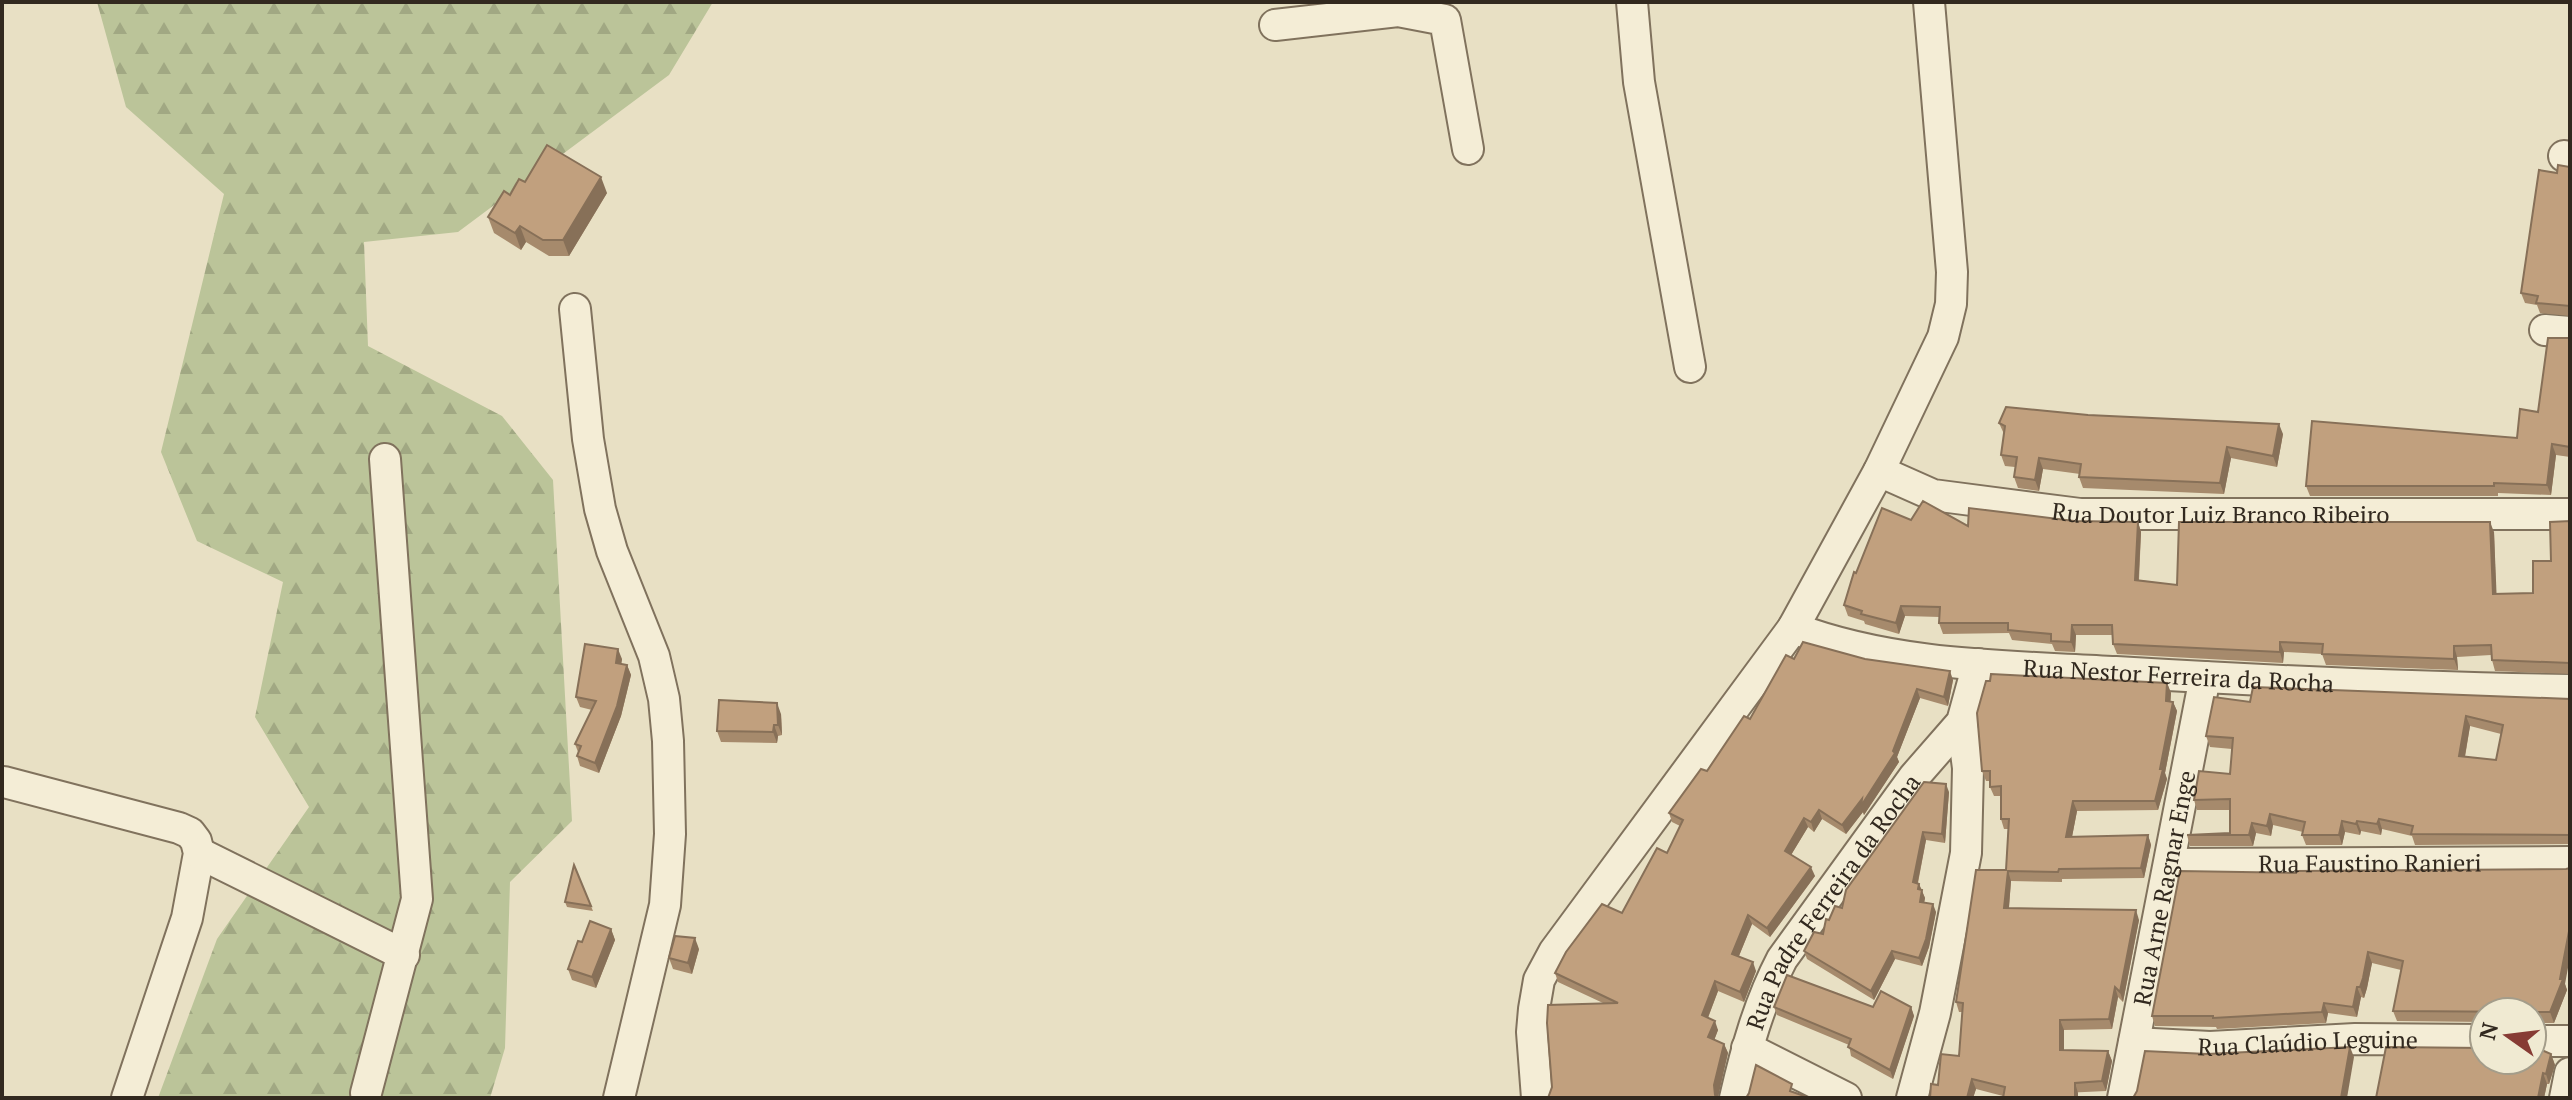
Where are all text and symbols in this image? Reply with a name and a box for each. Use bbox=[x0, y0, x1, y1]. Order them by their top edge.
street label: Rua Doutor Luiz Branco Ribeiro bbox=[2050, 495, 2390, 530]
street label: Rua Nestor Ferreira da Rocha bbox=[2022, 652, 2335, 699]
street label: Rua Padre Ferreira da Rocha bbox=[1738, 767, 1927, 1034]
street label: Rua Arne Ragnar Enge bbox=[2125, 768, 2202, 1008]
street label: Rua Faustino Ranieri bbox=[2258, 846, 2482, 880]
north arrow bbox=[2468, 996, 2548, 1076]
text: N bbox=[2472, 1019, 2504, 1043]
street label: Rua Claúdio Leguine bbox=[2197, 1023, 2418, 1063]

